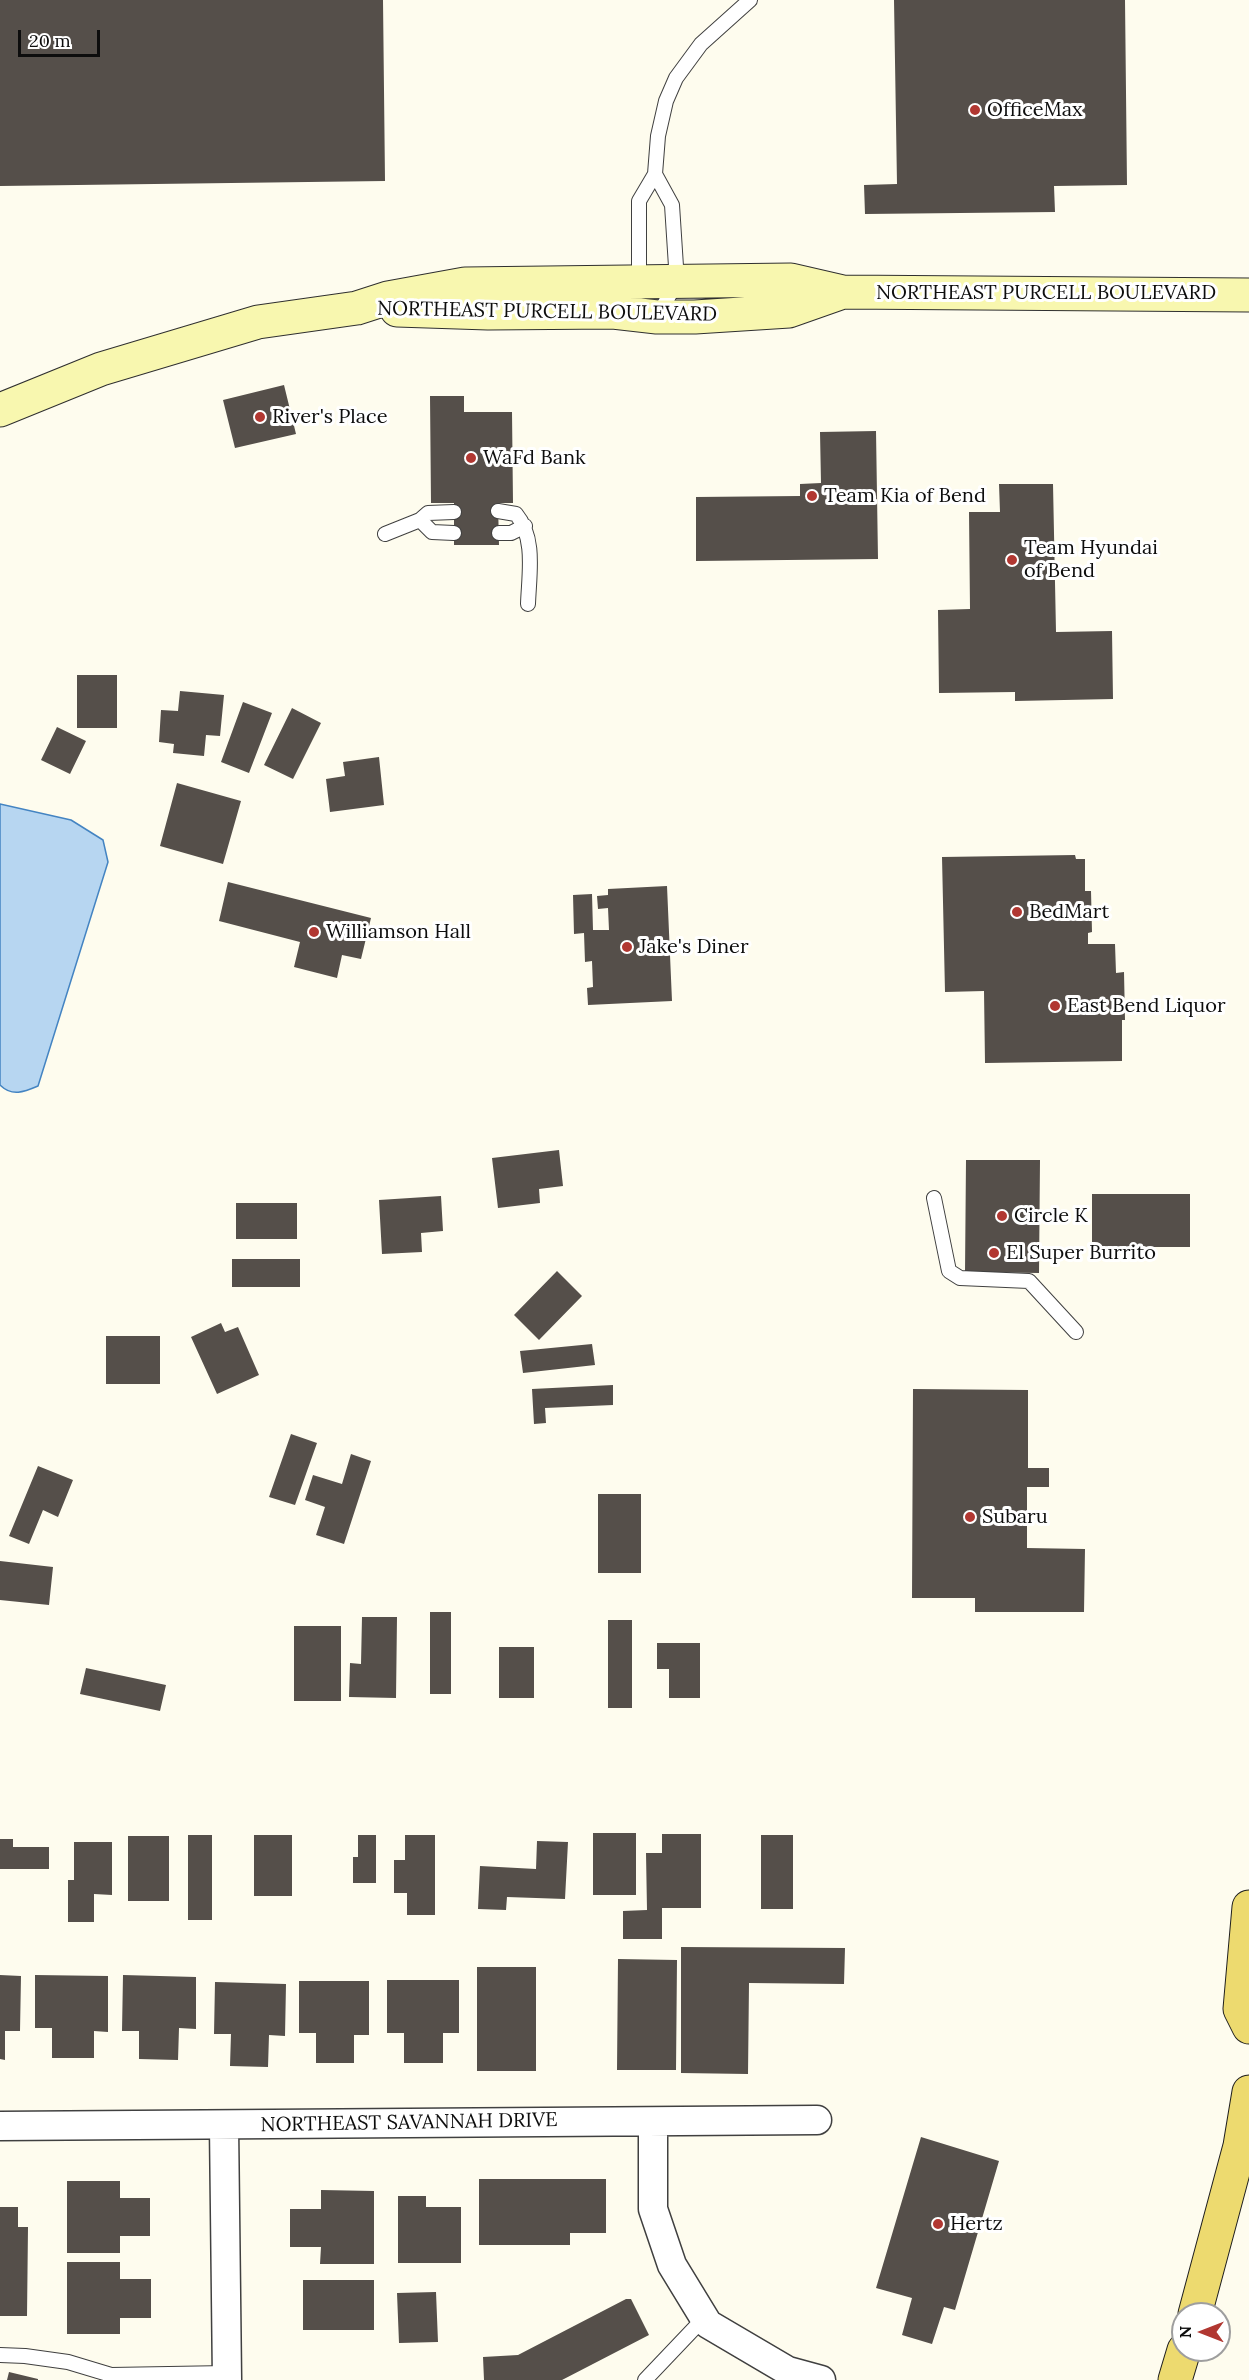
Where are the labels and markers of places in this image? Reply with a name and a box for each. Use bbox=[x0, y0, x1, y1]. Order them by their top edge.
place label: OfficeMax bbox=[987, 98, 1083, 122]
marker: OfficeMax bbox=[968, 103, 982, 117]
place label: River's Place bbox=[272, 405, 387, 429]
marker: River's Place bbox=[253, 410, 267, 424]
place label: WaFd Bank bbox=[483, 446, 586, 470]
marker: WaFd Bank bbox=[464, 451, 478, 465]
place label: Team Kia of Bend bbox=[824, 484, 986, 508]
marker: Team Kia of Bend bbox=[805, 489, 819, 503]
place label: Team Hyundai of Bend bbox=[1024, 536, 1158, 583]
marker: Team Hyundai of Bend bbox=[1005, 553, 1019, 567]
place label: BedMart bbox=[1029, 900, 1109, 924]
marker: BedMart bbox=[1010, 905, 1024, 919]
place label: Williamson Hall bbox=[326, 920, 471, 944]
marker: Williamson Hall bbox=[307, 925, 321, 939]
place label: Jake's Diner bbox=[639, 935, 749, 959]
marker: Jake's Diner bbox=[620, 940, 634, 954]
place label: East Bend Liquor bbox=[1067, 994, 1226, 1018]
marker: East Bend Liquor bbox=[1048, 999, 1062, 1013]
place label: Circle K bbox=[1014, 1204, 1088, 1228]
marker: Circle K bbox=[995, 1209, 1009, 1223]
place label: El Super Burrito bbox=[1006, 1241, 1156, 1265]
marker: El Super Burrito bbox=[987, 1246, 1001, 1260]
place label: Subaru bbox=[982, 1505, 1048, 1529]
marker: Subaru bbox=[963, 1510, 977, 1524]
place label: Hertz bbox=[950, 2212, 1003, 2236]
marker: Hertz bbox=[931, 2217, 945, 2231]

